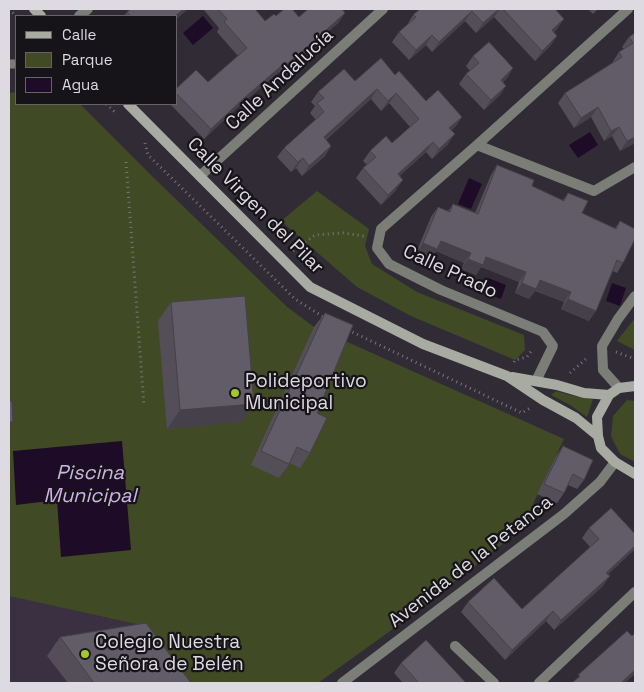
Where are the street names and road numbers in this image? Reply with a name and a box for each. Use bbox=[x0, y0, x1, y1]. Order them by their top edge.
street label: Calle Andalucía bbox=[222, 24, 338, 136]
street label: Calle Virgen del Pilar bbox=[182, 133, 328, 279]
street label: Calle Prado bbox=[399, 240, 501, 304]
street label: Avenida de la Petanca bbox=[385, 491, 557, 633]

